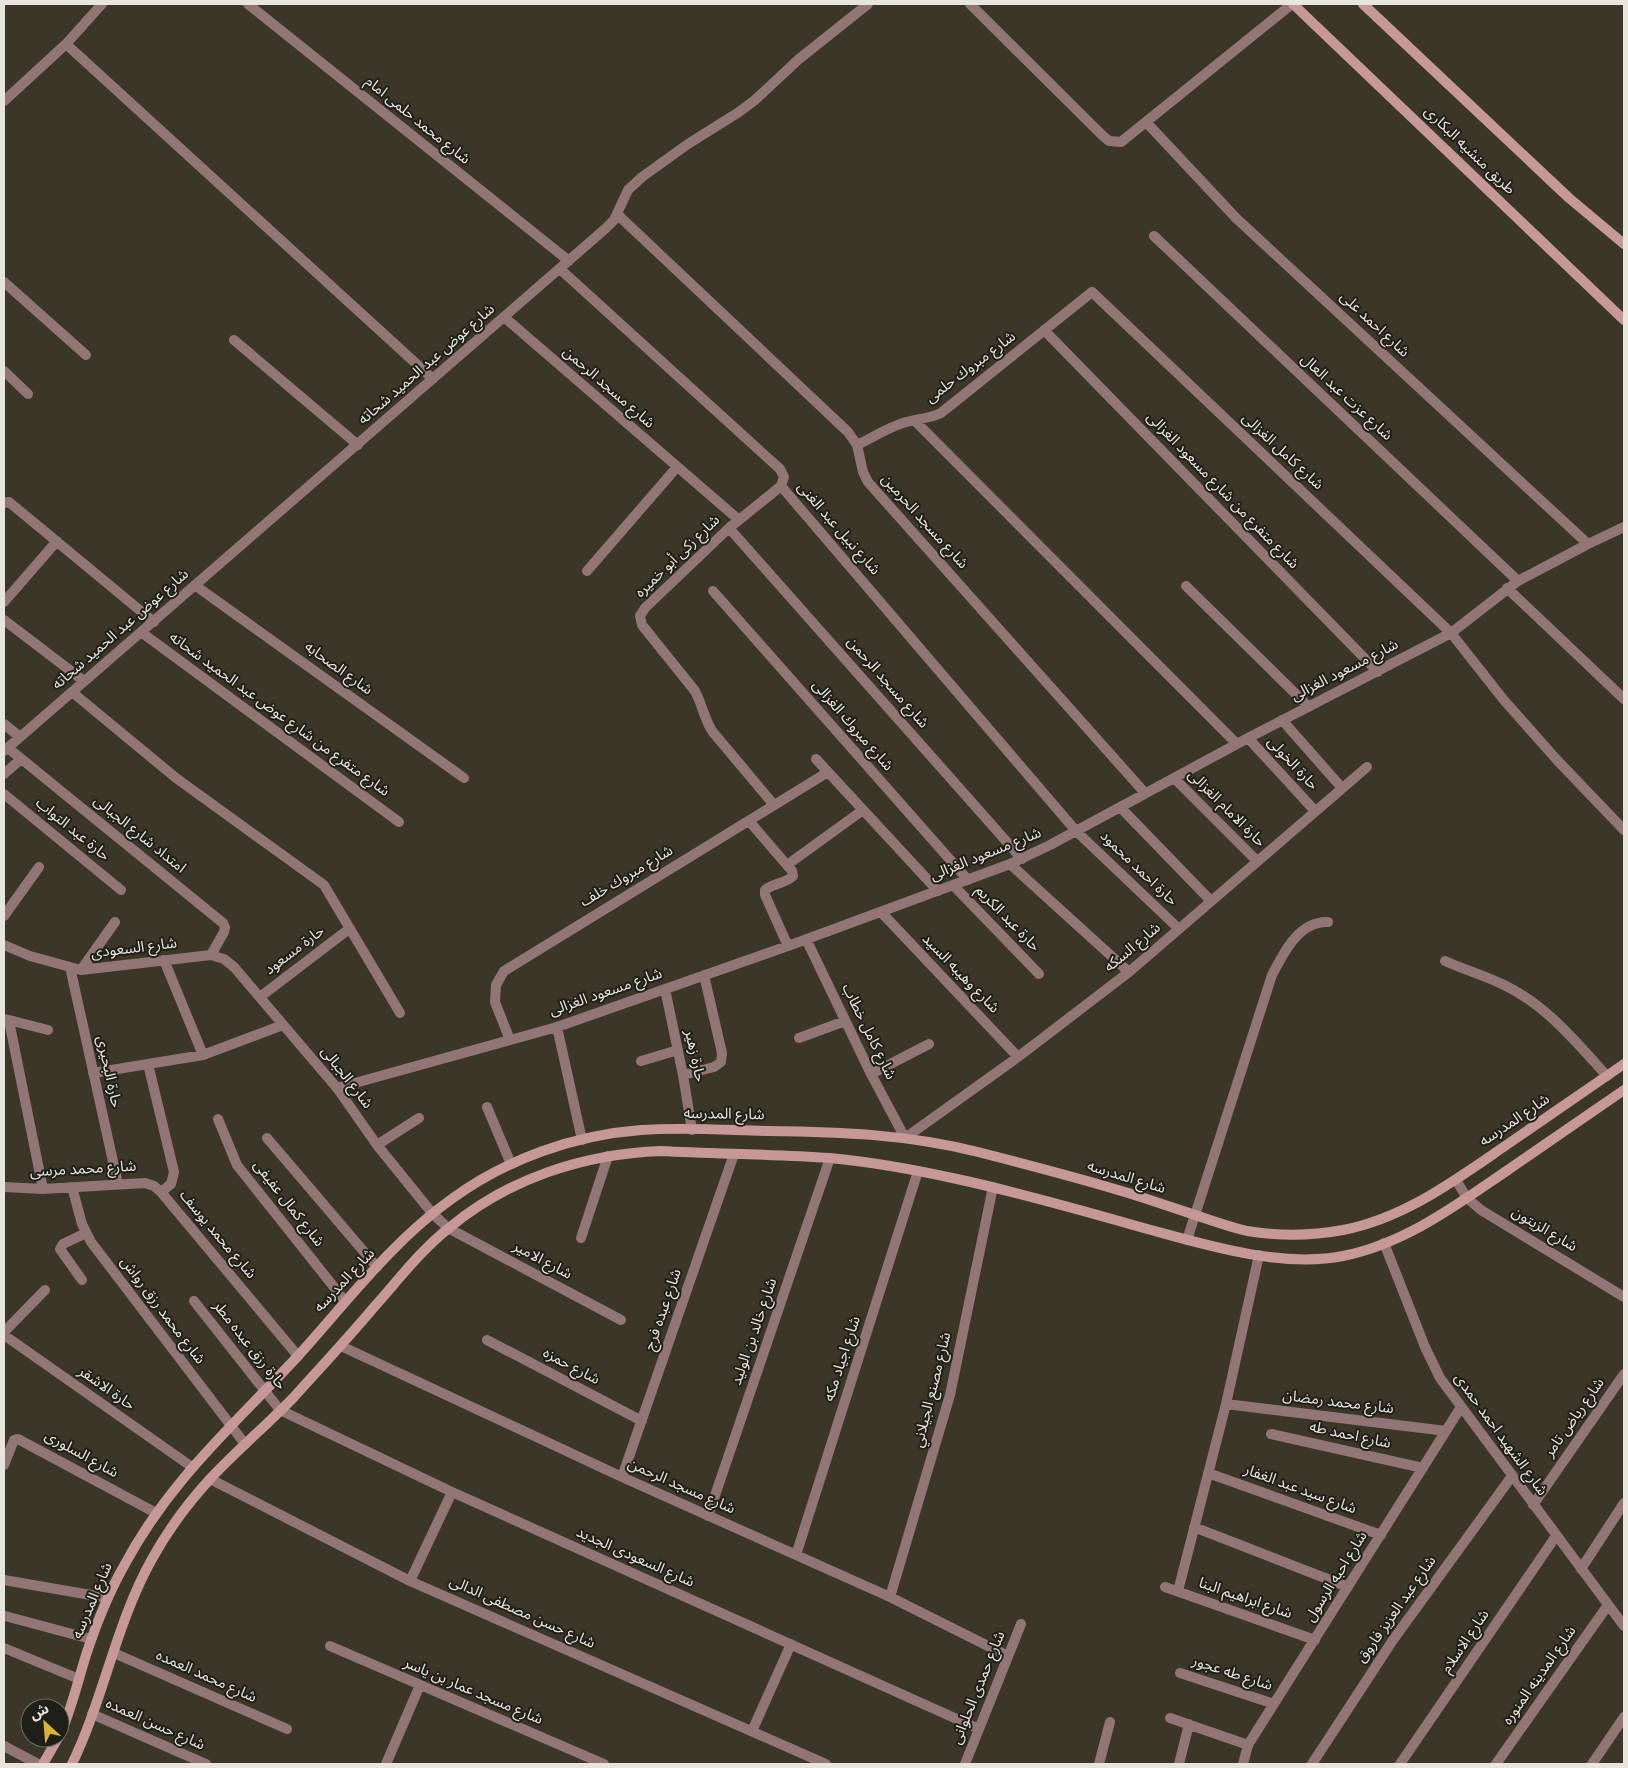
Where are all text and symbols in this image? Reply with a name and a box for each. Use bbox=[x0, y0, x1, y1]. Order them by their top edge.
street label: شارع محمد حلمى امام bbox=[360, 73, 474, 170]
street label: طريق منشيه البكارى bbox=[1419, 103, 1519, 199]
street label: شارع احمد على bbox=[1334, 288, 1413, 363]
street label: شارع عوض عبد الحميد شحاته bbox=[355, 300, 500, 430]
street label: شارع مبروك حلمى bbox=[922, 328, 1021, 409]
street label: شارع مسجد الرحمن bbox=[557, 343, 658, 434]
street label: شارع عزت عبد العال bbox=[1295, 350, 1396, 446]
street label: شارع متفرع من شارع مسعود الغزالى bbox=[1141, 408, 1302, 574]
street label: شارع كامل الغزالى bbox=[1236, 409, 1327, 496]
street label: شارع مسجد الحرمين bbox=[876, 471, 972, 574]
street label: شارع نبيل عبد الغنى bbox=[791, 478, 884, 580]
street label: شارع زكى أبو خميره bbox=[631, 511, 725, 603]
street label: شارع عوض عبد الحميد شحاته bbox=[49, 565, 194, 695]
street label: شارع متفرع من شارع عوض عبد الحميد شحاته bbox=[164, 629, 393, 802]
street label: شارع مسجد الرحمن bbox=[841, 633, 932, 734]
street label: شارع مسعود الغزالى bbox=[1288, 636, 1403, 707]
street label: شارع الصحابه bbox=[300, 638, 376, 701]
street label: شارع مبروك الغزالى bbox=[807, 677, 897, 776]
street label: حارة الخولى bbox=[1262, 733, 1322, 795]
street label: حارة الامام الغزالى bbox=[1183, 766, 1269, 852]
street label: امتداد شارع الجبالى bbox=[88, 792, 189, 879]
street label: حارة عبد التواب bbox=[31, 794, 113, 866]
street label: شارع مسعود الغزالى bbox=[928, 824, 1045, 887]
street label: حارة احمد محمود bbox=[1095, 827, 1181, 911]
street label: شارع مبروك خلف bbox=[577, 842, 678, 913]
street label: حارة عبد الكريم bbox=[971, 882, 1044, 956]
street label: شارع السكه bbox=[1101, 919, 1166, 978]
street label: حارة مسعود bbox=[261, 922, 329, 980]
street label: شارع وهيبه السيد bbox=[917, 930, 1003, 1019]
street label: شارع السعودى bbox=[90, 934, 178, 965]
street label: شارع مسعود الغزالى bbox=[547, 965, 666, 1022]
street label: شارع كامل خطاب bbox=[836, 981, 900, 1084]
street label: حارة زهير bbox=[679, 1027, 709, 1084]
street label: حارة البحيرى bbox=[91, 1034, 125, 1110]
street label: شارع الجبالى bbox=[315, 1043, 376, 1114]
street label: شارع المدرسه bbox=[1476, 1090, 1555, 1152]
street label: شارع المدرسه bbox=[683, 1105, 765, 1126]
street label: شارع كمال عفيفى bbox=[247, 1157, 328, 1252]
street label: شارع المدرسه bbox=[1084, 1157, 1168, 1200]
street label: شارع محمد مرسى bbox=[29, 1158, 137, 1183]
street label: شارع محمد يوسف bbox=[174, 1187, 260, 1284]
street label: شارع الزيتون bbox=[1507, 1203, 1580, 1258]
street label: شارع الامير bbox=[508, 1237, 575, 1286]
street label: شارع المدرسه bbox=[310, 1245, 380, 1318]
street label: شارع محمد رزق رواش bbox=[115, 1253, 209, 1369]
street label: شارع عبده فرج bbox=[641, 1266, 688, 1354]
street label: شارع خالد بن الوليد bbox=[728, 1276, 783, 1388]
street label: حارة رزق عبده مطر bbox=[208, 1297, 290, 1395]
street label: شارع اجياد مكه bbox=[820, 1314, 867, 1404]
street label: شارع مصنع الجيلاني bbox=[909, 1330, 958, 1450]
street label: شارع حمزه bbox=[539, 1344, 603, 1391]
street label: حارة الاشقر bbox=[73, 1362, 138, 1416]
street label: شارع الشهيد احمد حمدى bbox=[1448, 1370, 1551, 1501]
street label: شارع رياض تامر bbox=[1540, 1374, 1610, 1463]
street label: شارع محمد رمضان bbox=[1281, 1387, 1395, 1420]
street label: شارع احمد طه bbox=[1307, 1418, 1393, 1455]
street label: شارع السلورى bbox=[40, 1427, 121, 1484]
street label: شارع مسجد الرحمن bbox=[624, 1455, 738, 1520]
street label: شارع سيد عبد الغفار bbox=[1240, 1460, 1359, 1520]
street label: شارع السعودى الجديد bbox=[573, 1523, 697, 1594]
street label: شارع احبه الرسول bbox=[1302, 1528, 1373, 1626]
street label: شارع عبد العزيز فاروق bbox=[1353, 1553, 1442, 1668]
street label: شارع المدرسه bbox=[68, 1560, 119, 1642]
street label: شارع حسن مصطفى الدالى bbox=[446, 1572, 598, 1655]
street label: شارع ابراهيم البنا bbox=[1195, 1574, 1295, 1625]
street label: شارع الاسلام bbox=[1438, 1606, 1495, 1678]
street label: شارع المدينه المنوره bbox=[1499, 1623, 1582, 1730]
street label: شارع حمدى الحلوانى bbox=[948, 1628, 1011, 1748]
street label: شارع محمد العمده bbox=[152, 1646, 260, 1709]
street label: شارع طه عجور bbox=[1188, 1652, 1275, 1697]
street label: شارع مسجد عمار بن ياسر bbox=[399, 1654, 546, 1731]
street label: شارع حسن العمده bbox=[102, 1695, 208, 1756]
north arrow bbox=[20, 1698, 70, 1748]
text: ش bbox=[28, 1701, 52, 1725]

